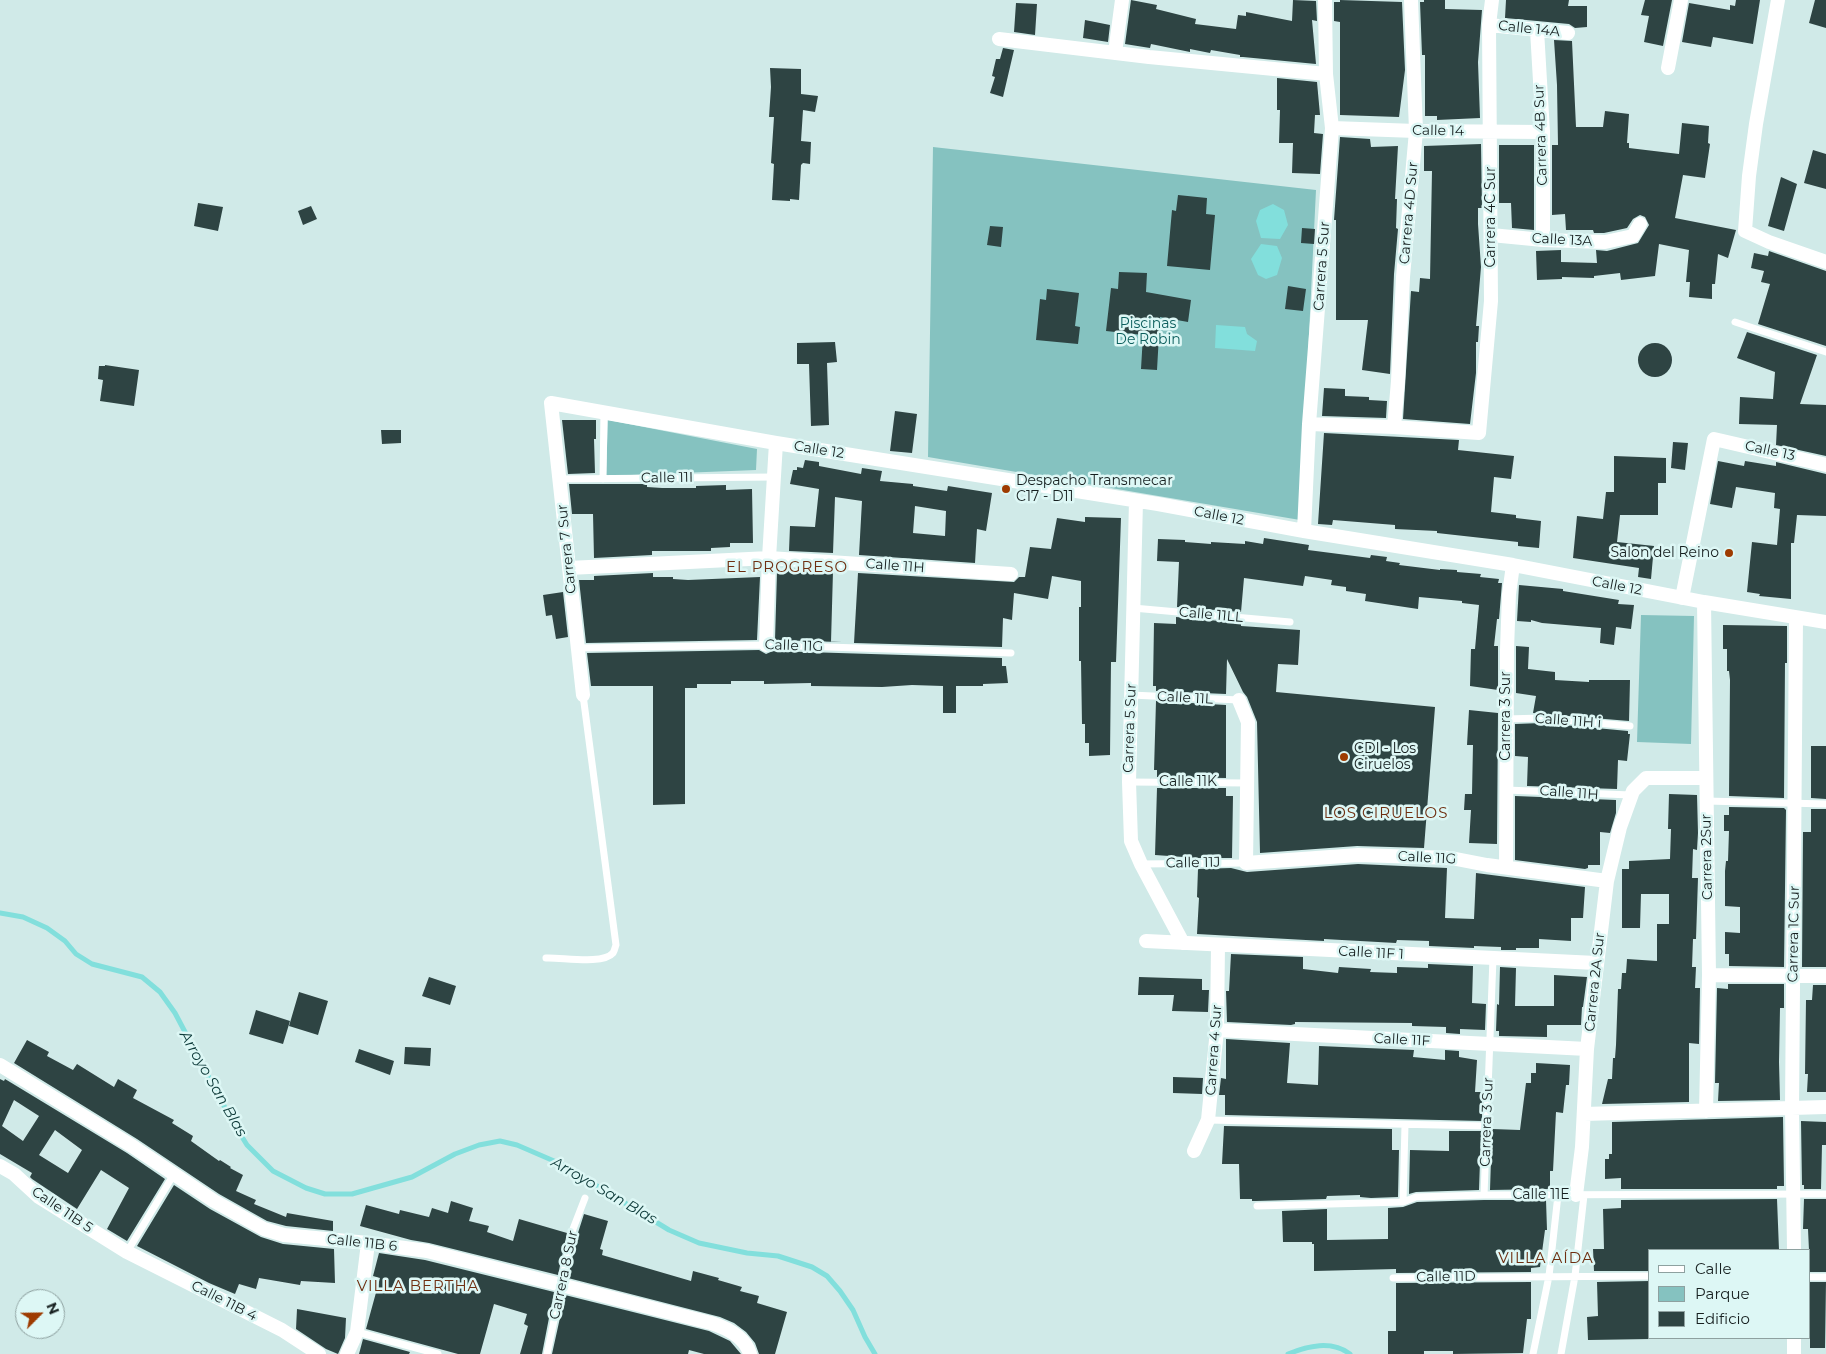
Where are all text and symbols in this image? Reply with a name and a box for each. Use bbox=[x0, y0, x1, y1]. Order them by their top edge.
street label: Calle 14A bbox=[1497, 17, 1561, 41]
street label: Carrera 4B Sur bbox=[1531, 84, 1551, 186]
street label: Calle 14 bbox=[1412, 122, 1464, 140]
street label: Carrera 4D Sur bbox=[1396, 161, 1422, 265]
street label: Carrera 4C Sur bbox=[1483, 166, 1499, 268]
street label: Carrera 5 Sur bbox=[1310, 221, 1334, 311]
street label: Calle 13A bbox=[1531, 230, 1593, 250]
park label: Piscinas De Robin bbox=[1115, 316, 1181, 348]
street label: Calle 12 bbox=[793, 438, 845, 462]
street label: Calle 13 bbox=[1743, 438, 1797, 464]
street label: Calle 11I bbox=[641, 469, 693, 487]
place label: Despacho Transmecar C17 - D11 bbox=[1016, 473, 1173, 506]
marker: Despacho Transmecar C17 - D11 bbox=[1000, 483, 1012, 495]
street label: Carrera 7 Sur bbox=[554, 503, 580, 595]
street label: Calle 12 bbox=[1192, 503, 1246, 529]
place label: Salon del Reino bbox=[1610, 545, 1719, 561]
marker: Salon del Reino bbox=[1723, 547, 1735, 559]
street label: Calle 11H bbox=[865, 556, 925, 576]
district label: EL PROGRESO bbox=[725, 559, 849, 577]
street label: Calle 12 bbox=[1590, 573, 1644, 599]
street label: Calle 11LL bbox=[1178, 604, 1244, 626]
street label: Calle 11G bbox=[764, 637, 824, 655]
street label: Carrera 3 Sur bbox=[1498, 671, 1514, 761]
street label: Carrera 5 Sur bbox=[1120, 683, 1140, 773]
street label: Calle 11L bbox=[1157, 688, 1213, 708]
street label: Calle 11H i bbox=[1534, 710, 1602, 732]
place label: CDI - Los Ciruelos bbox=[1354, 741, 1416, 774]
marker: CDI - Los Ciruelos bbox=[1338, 751, 1350, 763]
street label: Calle 11K bbox=[1159, 774, 1217, 790]
street label: Calle 11H bbox=[1539, 783, 1599, 803]
district label: LOS CIRUELOS bbox=[1322, 805, 1450, 823]
street label: Carrera 2Sur bbox=[1698, 814, 1716, 900]
street label: Calle 11G bbox=[1397, 848, 1457, 868]
street label: Calle 11J bbox=[1165, 854, 1221, 872]
street label: Carrera 1C Sur bbox=[1785, 885, 1803, 983]
street label: Carrera 2A Sur bbox=[1581, 932, 1609, 1032]
street label: Calle 11F 1 bbox=[1338, 943, 1404, 963]
street label: Carrera 4 Sur bbox=[1202, 1004, 1226, 1096]
water label: Arroyo San Blas bbox=[175, 1028, 251, 1140]
street label: Calle 11F bbox=[1373, 1030, 1431, 1050]
street label: Carrera 3 Sur bbox=[1477, 1077, 1497, 1167]
water label: Arroyo San Blas bbox=[548, 1153, 660, 1229]
street label: Calle 11B 5 bbox=[28, 1183, 96, 1237]
street label: Calle 11E bbox=[1512, 1187, 1570, 1203]
street label: Carrera 8 Sur bbox=[546, 1229, 582, 1321]
street label: Calle 11B 6 bbox=[326, 1231, 398, 1255]
legend bbox=[1648, 1249, 1811, 1339]
district label: VILLA AÍDA bbox=[1497, 1250, 1595, 1268]
text: Calle bbox=[1695, 1259, 1732, 1278]
street label: Calle 11D bbox=[1416, 1268, 1476, 1286]
street label: Calle 11B 4 bbox=[188, 1277, 260, 1325]
district label: VILLA BERTHA bbox=[355, 1278, 481, 1296]
text: Parque bbox=[1695, 1284, 1750, 1303]
north arrow bbox=[15, 1289, 65, 1339]
text: N bbox=[42, 1300, 63, 1317]
text: Edificio bbox=[1695, 1309, 1750, 1328]

